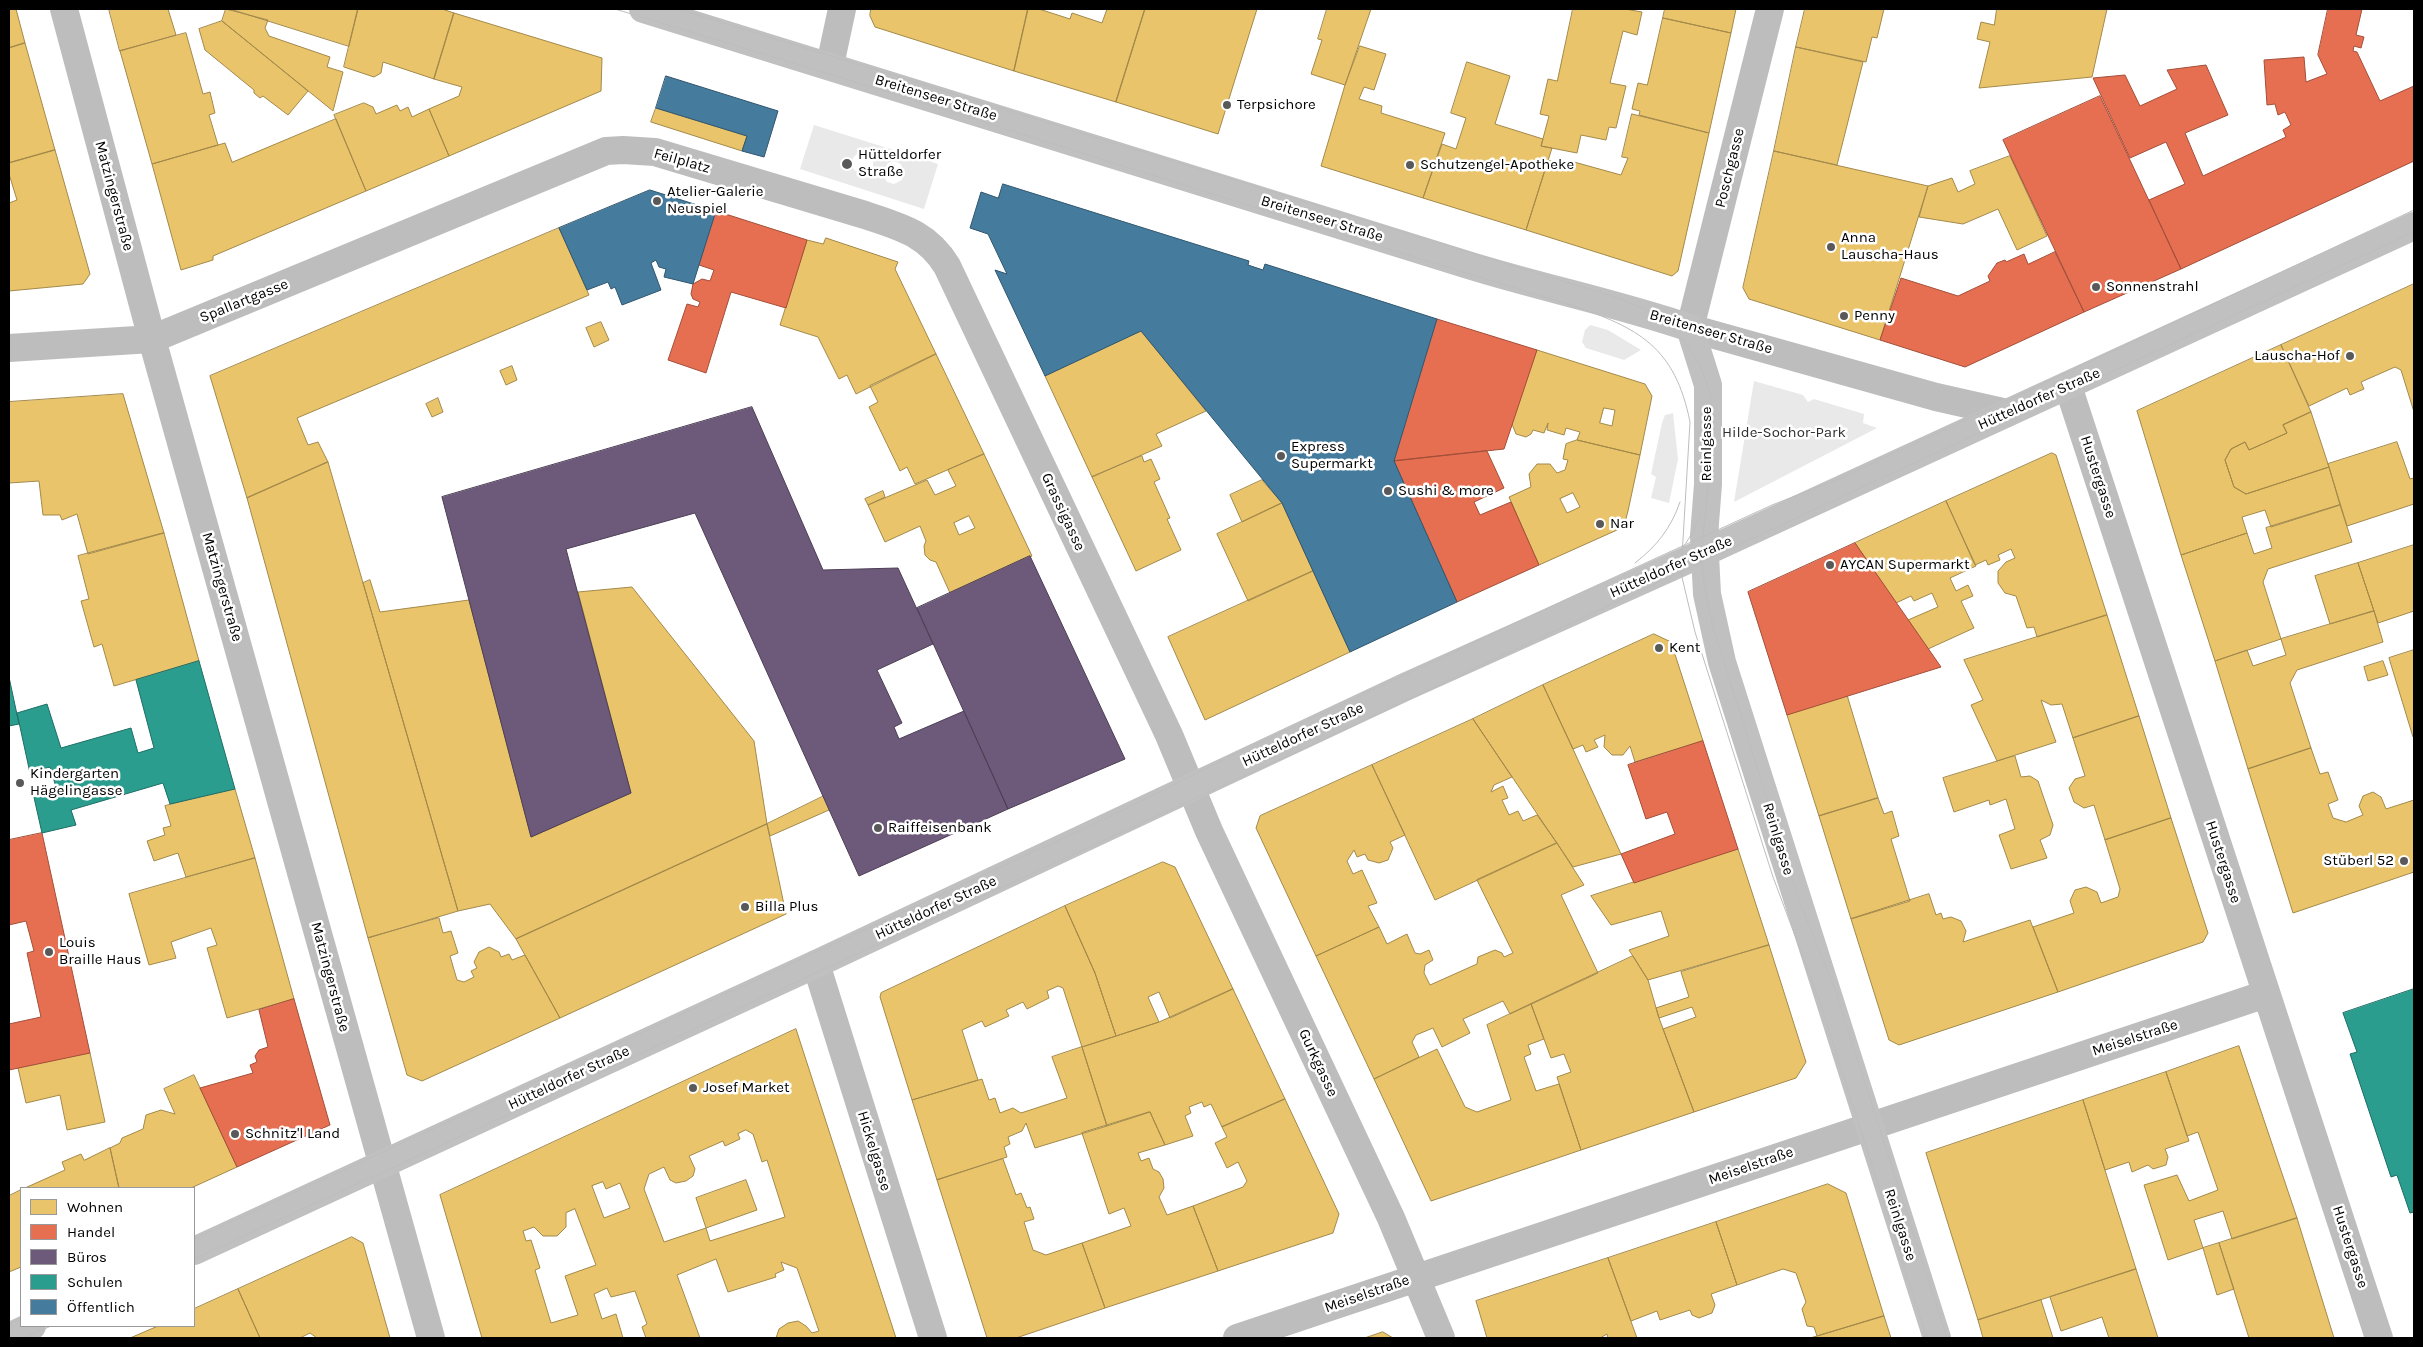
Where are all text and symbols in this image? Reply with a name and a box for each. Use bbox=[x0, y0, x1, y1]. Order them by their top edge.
street label: Breitenseer Straße bbox=[873, 71, 999, 125]
place label: Terpsichore bbox=[1237, 96, 1316, 114]
marker: Terpsichore bbox=[1221, 99, 1233, 111]
street label: Poschgasse bbox=[1711, 126, 1749, 210]
street label: Matzingerstraße bbox=[91, 139, 137, 253]
street label: Feilplatz bbox=[652, 144, 712, 178]
place label: Hütteldorfer Straße bbox=[858, 146, 941, 181]
place label: Schutzengel-Apotheke bbox=[1420, 156, 1574, 174]
marker: Hütteldorfer Straße bbox=[840, 157, 854, 171]
marker: Schutzengel-Apotheke bbox=[1404, 159, 1416, 171]
place label: Atelier-Galerie Neuspiel bbox=[667, 183, 763, 218]
street label: Breitenseer Straße bbox=[1259, 192, 1385, 246]
marker: Atelier-Galerie Neuspiel bbox=[651, 195, 663, 207]
place label: Anna Lauscha-Haus bbox=[1841, 229, 1939, 264]
marker: Anna Lauscha-Haus bbox=[1825, 241, 1837, 253]
street label: Spallartgasse bbox=[197, 275, 291, 327]
place label: Sonnenstrahl bbox=[2106, 278, 2199, 296]
marker: Sonnenstrahl bbox=[2090, 281, 2102, 293]
street label: Breitenseer Straße bbox=[1648, 306, 1774, 358]
place label: Penny bbox=[1854, 307, 1895, 325]
marker: Penny bbox=[1838, 310, 1850, 322]
place label: Lauscha-Hof bbox=[2254, 347, 2340, 365]
marker: Lauscha-Hof bbox=[2344, 350, 2356, 362]
street label: Hütteldorfer Straße bbox=[1975, 364, 2103, 434]
street label: Reinlgasse bbox=[1698, 407, 1716, 481]
park label: Hilde-Sochor-Park bbox=[1722, 424, 1846, 442]
street label: Hustergasse bbox=[2076, 433, 2120, 521]
place label: Express Supermarkt bbox=[1291, 438, 1373, 473]
marker: Express Supermarkt bbox=[1275, 450, 1287, 462]
street label: Grassigasse bbox=[1037, 470, 1089, 554]
place label: Sushi & more bbox=[1398, 482, 1494, 500]
marker: Sushi & more bbox=[1382, 485, 1394, 497]
place label: Nar bbox=[1610, 515, 1634, 533]
marker: Nar bbox=[1594, 518, 1606, 530]
street label: Matzingerstraße bbox=[198, 530, 246, 644]
street label: Hütteldorfer Straße bbox=[1607, 532, 1735, 602]
place label: AYCAN Supermarkt bbox=[1840, 556, 1970, 574]
marker: AYCAN Supermarkt bbox=[1824, 559, 1836, 571]
place label: Kent bbox=[1669, 639, 1701, 657]
marker: Kent bbox=[1653, 642, 1665, 654]
street label: Hütteldorfer Straße bbox=[1239, 699, 1367, 771]
place label: Kindergarten Hägelingasse bbox=[30, 765, 122, 800]
marker: Kindergarten Hägelingasse bbox=[14, 777, 26, 789]
street label: Reinlgasse bbox=[1758, 801, 1798, 877]
street label: Hustergasse bbox=[2201, 818, 2245, 906]
place label: Raiffeisenbank bbox=[888, 819, 992, 837]
marker: Raiffeisenbank bbox=[872, 822, 884, 834]
place label: Stüberl 52 bbox=[2323, 852, 2394, 870]
marker: Stüberl 52 bbox=[2398, 855, 2410, 867]
street label: Hütteldorfer Straße bbox=[872, 872, 1000, 944]
place label: Billa Plus bbox=[755, 898, 818, 916]
marker: Billa Plus bbox=[739, 901, 751, 913]
street label: Matzingerstraße bbox=[307, 920, 353, 1034]
place label: Louis Braille Haus bbox=[59, 934, 141, 969]
marker: Louis Braille Haus bbox=[43, 946, 55, 958]
street label: Meiselstraße bbox=[2090, 1016, 2180, 1060]
street label: Gurkgasse bbox=[1294, 1026, 1342, 1100]
street label: Hütteldorfer Straße bbox=[505, 1042, 633, 1114]
place label: Josef Market bbox=[703, 1079, 790, 1097]
marker: Josef Market bbox=[687, 1082, 699, 1094]
street label: Hickelgasse bbox=[853, 1109, 895, 1193]
place label: Schnitz'l Land bbox=[245, 1125, 340, 1143]
marker: Schnitz'l Land bbox=[229, 1128, 241, 1140]
street label: Meiselstraße bbox=[1706, 1143, 1796, 1189]
legend bbox=[20, 1187, 195, 1327]
street label: Reinlgasse bbox=[1880, 1187, 1920, 1263]
text: Wohnen bbox=[67, 1198, 123, 1216]
street label: Hustergasse bbox=[2328, 1203, 2372, 1291]
text: Handel bbox=[67, 1223, 115, 1241]
text: Büros bbox=[67, 1248, 107, 1266]
street label: Meiselstraße bbox=[1322, 1271, 1412, 1317]
text: Schulen bbox=[67, 1273, 123, 1291]
text: Öffentlich bbox=[67, 1298, 135, 1316]

